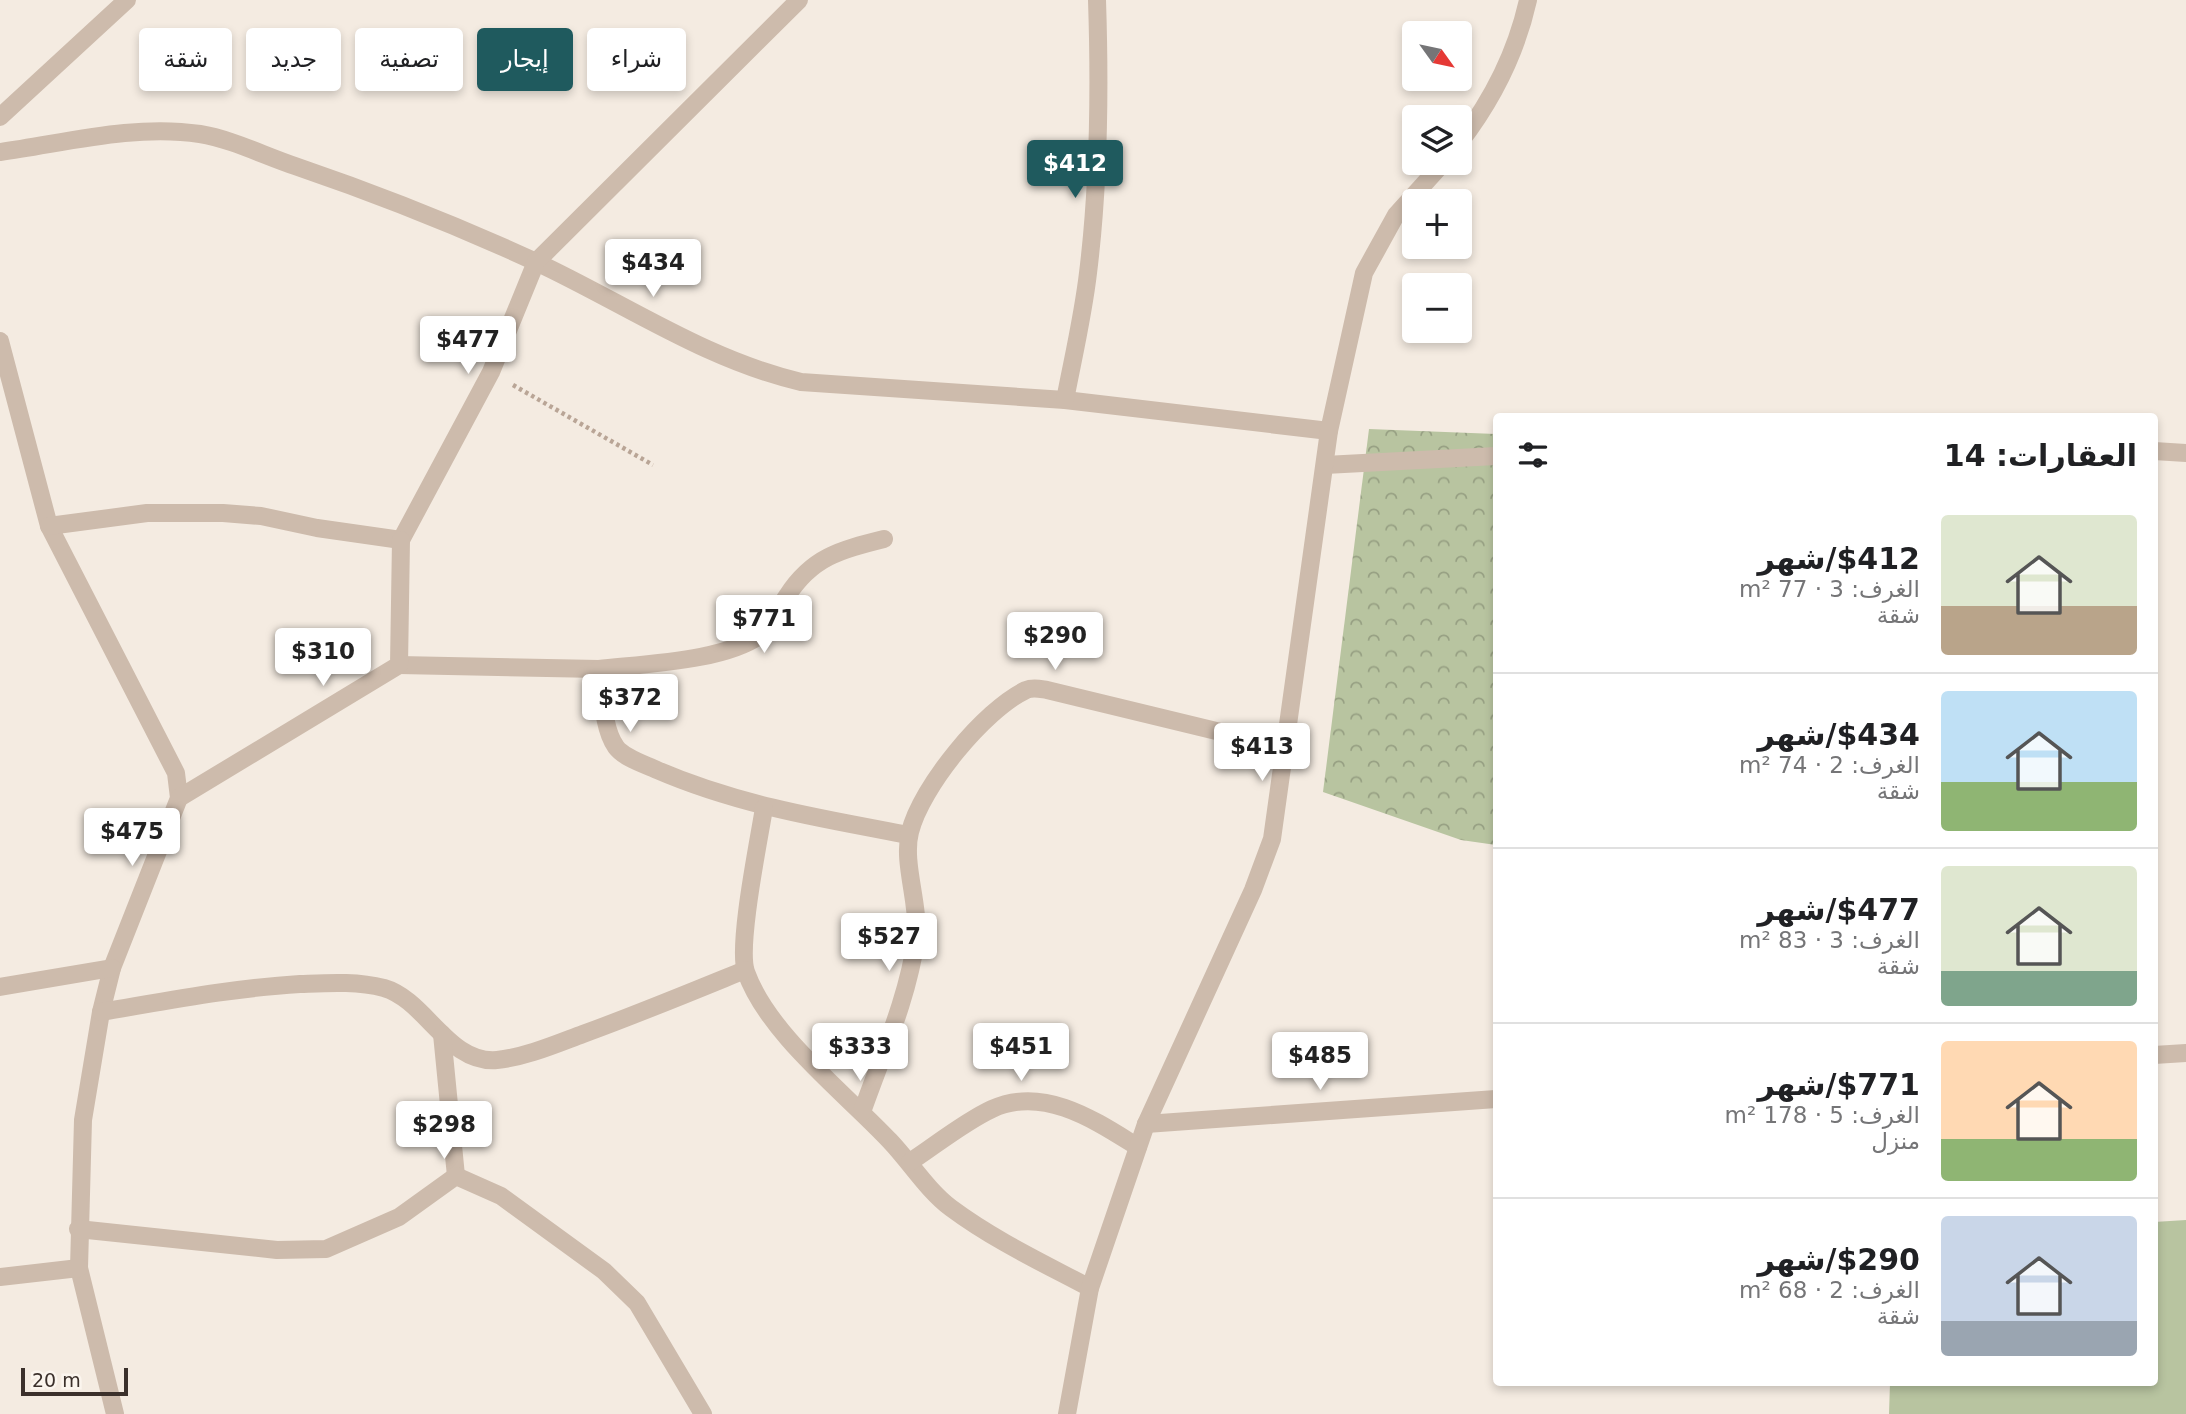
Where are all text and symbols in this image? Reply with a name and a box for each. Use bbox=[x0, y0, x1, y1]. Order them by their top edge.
north arrow bbox=[1402, 21, 1472, 91]
map controls bbox=[1402, 21, 1472, 343]
chip: شقة bbox=[139, 28, 232, 91]
chip: جديد bbox=[246, 28, 341, 91]
chip: تصفية bbox=[355, 28, 463, 91]
chip: إيجار bbox=[477, 28, 573, 91]
chip: شراء bbox=[587, 28, 686, 91]
button: layers bbox=[1402, 105, 1472, 175]
pin: $412 bbox=[1034, 140, 1116, 200]
text: $412 bbox=[1043, 150, 1107, 176]
button: + bbox=[1402, 189, 1472, 259]
pin: $434 bbox=[612, 240, 694, 299]
text: $434 bbox=[621, 249, 685, 275]
button: − bbox=[1402, 273, 1472, 343]
pin: $477 bbox=[427, 316, 509, 376]
text: $477 bbox=[436, 326, 500, 352]
icon: filters bbox=[1514, 436, 1552, 474]
text: العقارات: 14 bbox=[1944, 438, 2137, 473]
text: $412/شهر bbox=[1758, 541, 1920, 576]
icon: home bbox=[1997, 543, 2081, 627]
text: الغرف: 3 · 77 m² bbox=[1739, 576, 1920, 602]
pin: $771 bbox=[723, 596, 805, 655]
text: شقة bbox=[1877, 602, 1920, 628]
text: $771 bbox=[732, 605, 796, 631]
pin: $290 bbox=[1014, 612, 1096, 672]
text: $290 bbox=[1023, 622, 1087, 648]
pin: $310 bbox=[282, 628, 364, 688]
text: $310 bbox=[291, 638, 355, 664]
pin: $372 bbox=[589, 674, 671, 734]
text: $372 bbox=[598, 684, 662, 710]
text: $434/شهر bbox=[1758, 717, 1920, 752]
icon: home bbox=[1997, 719, 2081, 803]
pin: $413 bbox=[1221, 724, 1303, 783]
text: $413 bbox=[1230, 733, 1294, 759]
text: الغرف: 2 · 74 m² bbox=[1739, 752, 1920, 778]
text: شقة bbox=[1877, 778, 1920, 804]
pin: $475 bbox=[91, 808, 173, 868]
text: $475 bbox=[100, 818, 164, 844]
text: $477/شهر bbox=[1758, 892, 1920, 927]
icon: home bbox=[1997, 894, 2081, 978]
pin: $527 bbox=[848, 914, 930, 973]
text: $527 bbox=[857, 923, 921, 949]
text: الغرف: 3 · 83 m² bbox=[1739, 927, 1920, 953]
text: شقة bbox=[1877, 953, 1920, 979]
pin: $333 bbox=[819, 1024, 901, 1083]
pin: $451 bbox=[980, 1024, 1062, 1083]
pin: $485 bbox=[1279, 1032, 1361, 1092]
text: $333 bbox=[828, 1033, 892, 1059]
text: $451 bbox=[989, 1033, 1053, 1059]
text: $485 bbox=[1288, 1042, 1352, 1068]
text: $771/شهر bbox=[1758, 1067, 1920, 1102]
icon: home bbox=[1997, 1069, 2081, 1153]
pin: $298 bbox=[403, 1102, 485, 1161]
text: الغرف: 5 · 178 m² bbox=[1724, 1102, 1920, 1128]
text: $298 bbox=[412, 1111, 476, 1137]
text: منزل bbox=[1871, 1128, 1920, 1154]
text: $290/شهر bbox=[1758, 1242, 1920, 1277]
icon: home bbox=[1997, 1244, 2081, 1328]
text: الغرف: 2 · 68 m² bbox=[1739, 1277, 1920, 1303]
text: شقة bbox=[1877, 1303, 1920, 1329]
scale bar bbox=[21, 1365, 128, 1397]
text: 20 m bbox=[32, 1369, 81, 1391]

